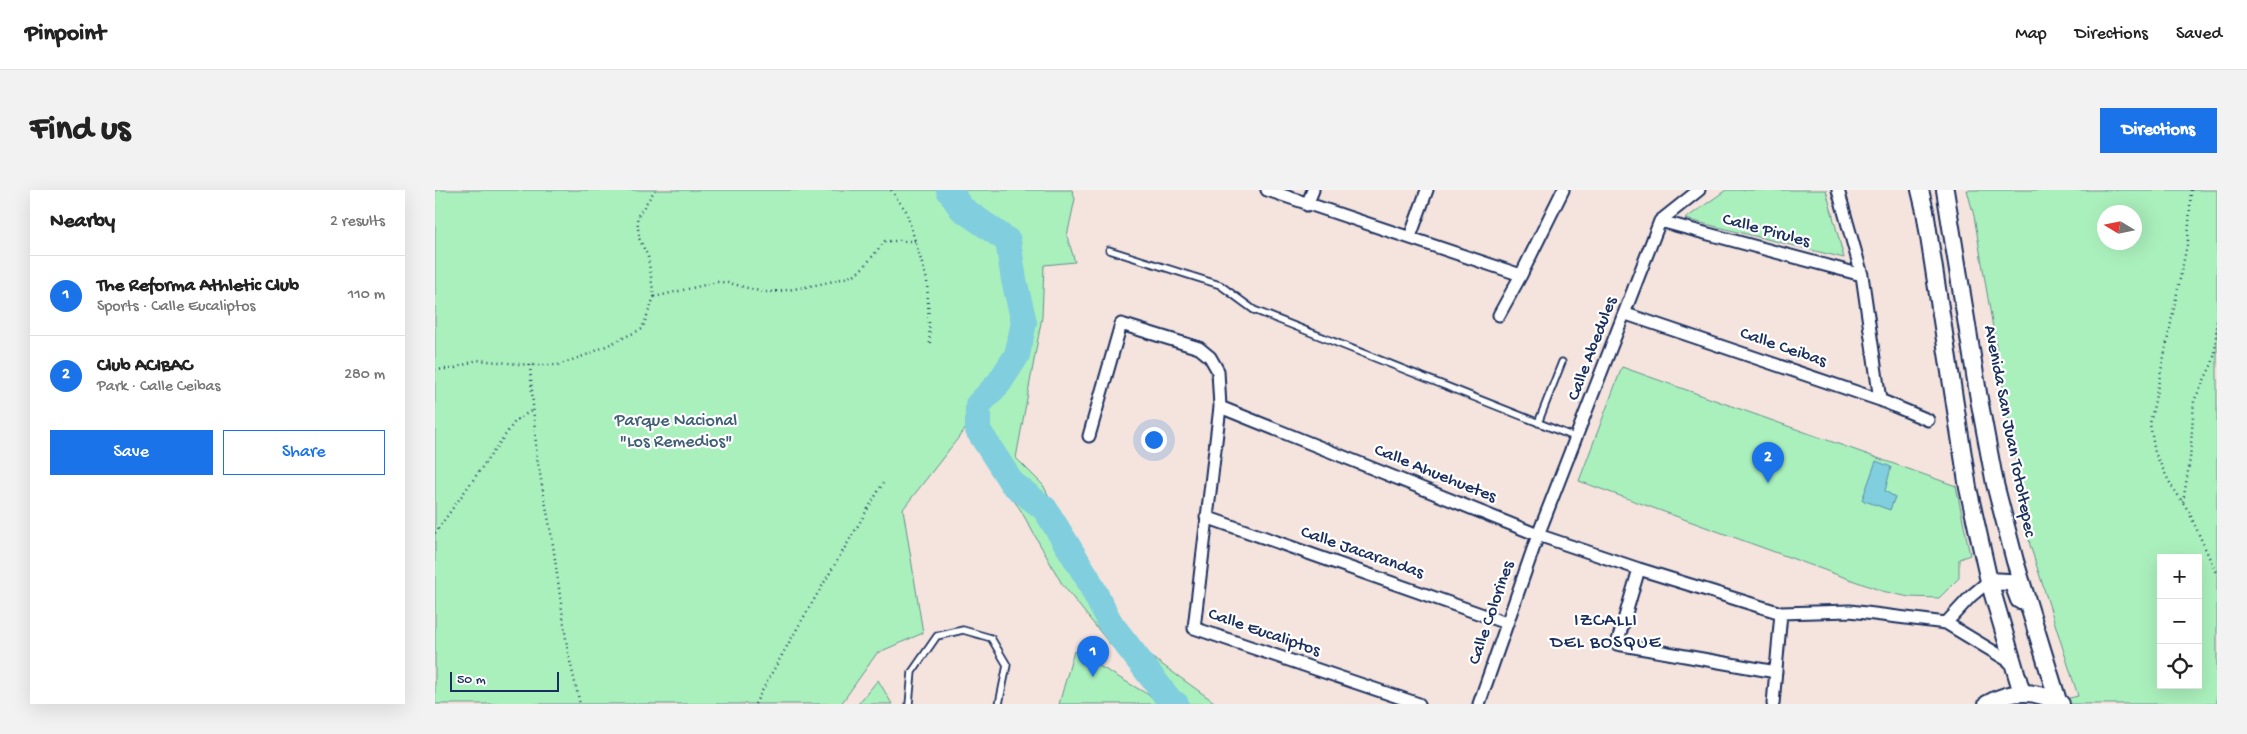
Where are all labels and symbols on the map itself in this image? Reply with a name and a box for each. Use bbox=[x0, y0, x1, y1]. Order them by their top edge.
north arrow bbox=[2097, 205, 2142, 250]
street label: Calle Pirules bbox=[1720, 209, 1813, 253]
street label: Calle Abedules bbox=[1564, 293, 1623, 404]
street label: Calle Ceibas bbox=[1737, 323, 1830, 373]
street label: Avenida San Juan Totoltepec bbox=[1978, 324, 2040, 539]
park label: Parque Nacional "Los Remedios" bbox=[614, 411, 737, 453]
your location bbox=[1141, 427, 1167, 453]
street label: Calle Ahuehuetes bbox=[1371, 440, 1500, 509]
pin: 2 bbox=[1752, 442, 1784, 483]
street label: Calle Jacarandas bbox=[1298, 522, 1428, 584]
street label: Calle Colorines bbox=[1464, 557, 1520, 668]
street label: Calle Eucaliptos bbox=[1205, 604, 1324, 662]
district label: IZCALLI DEL BOSQUE bbox=[1548, 610, 1662, 655]
pin: 1 bbox=[1077, 636, 1109, 677]
scale bar bbox=[450, 669, 559, 692]

